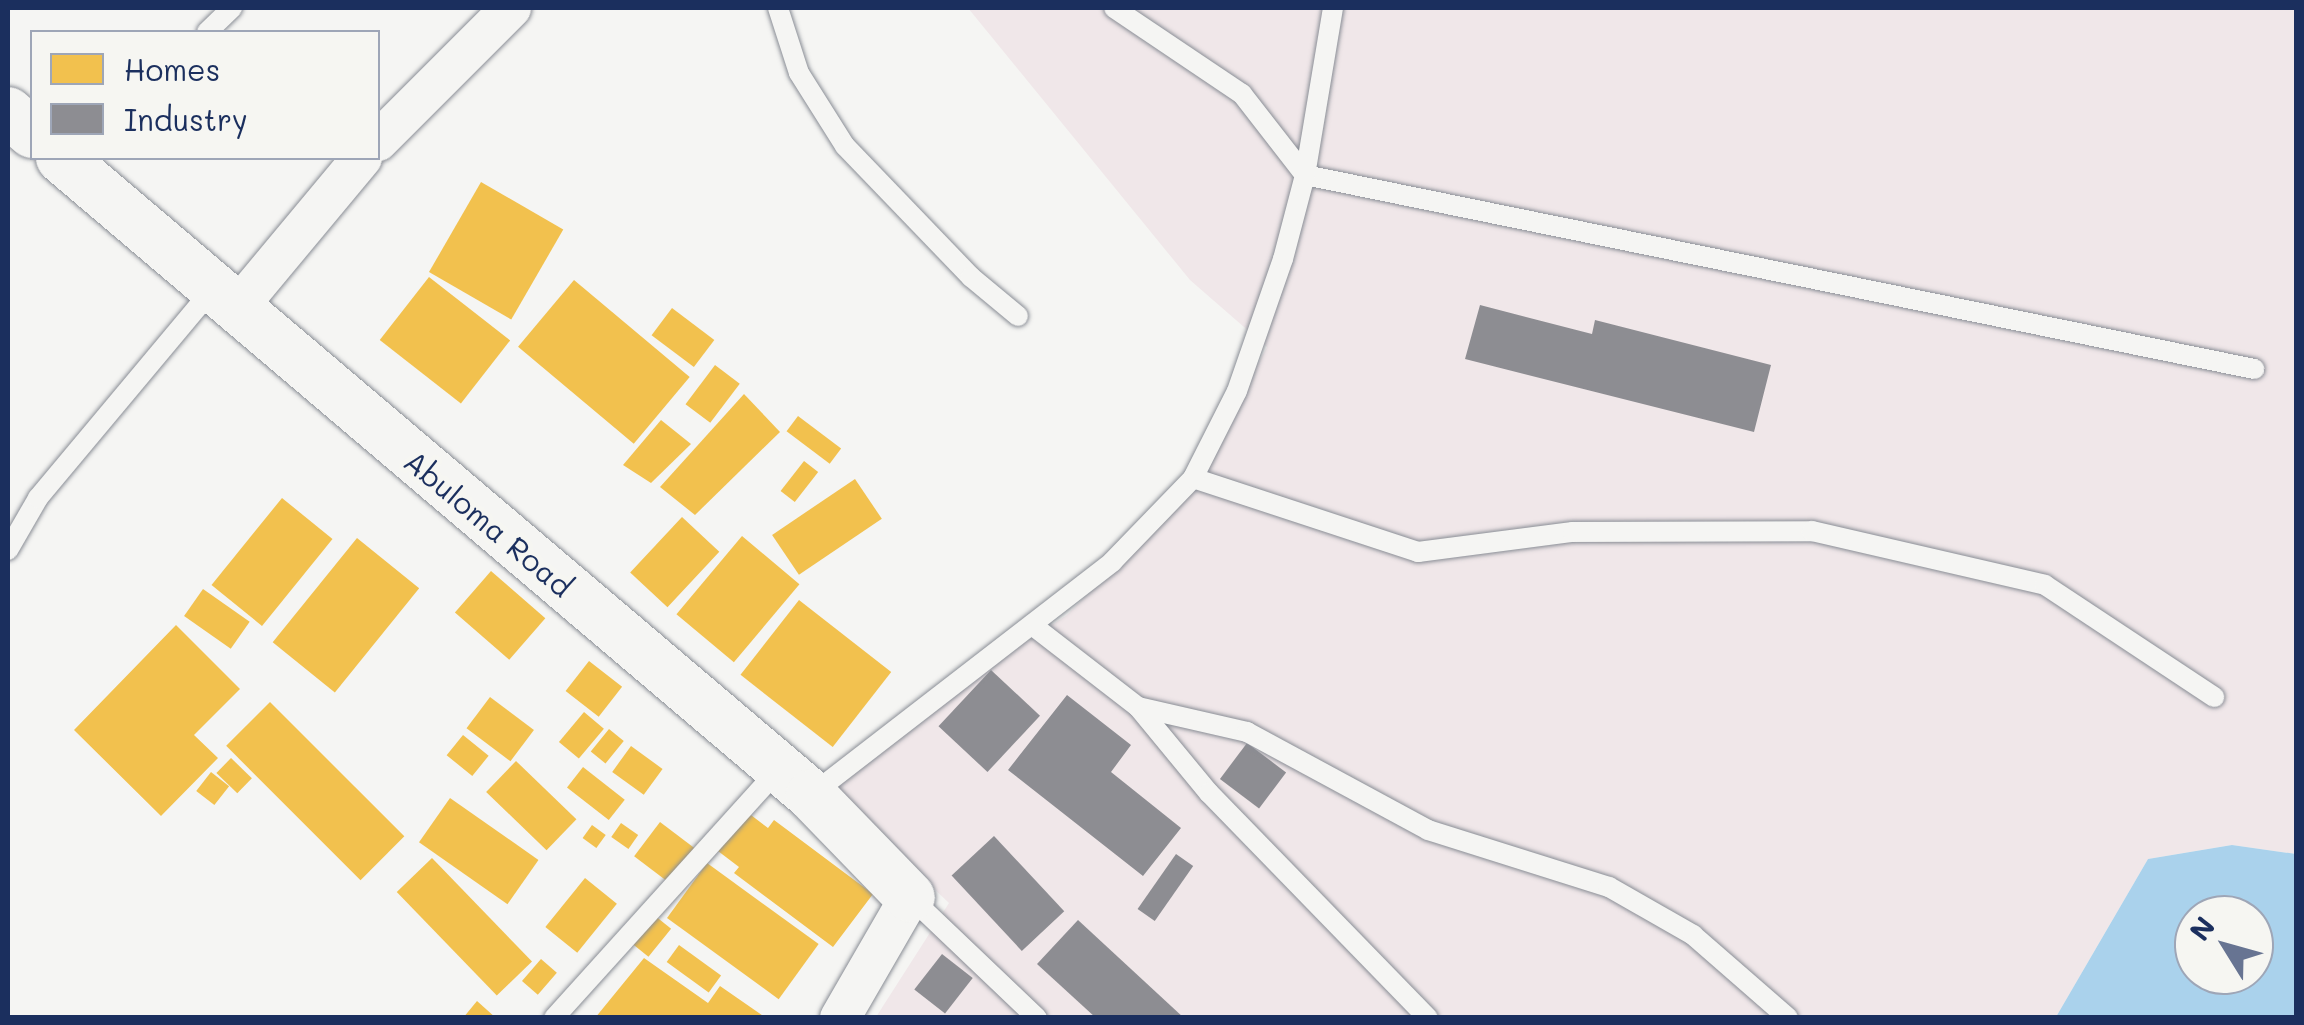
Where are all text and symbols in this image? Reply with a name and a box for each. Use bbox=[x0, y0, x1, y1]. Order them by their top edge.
legend bbox=[30, 30, 380, 160]
text: Homes bbox=[124, 49, 220, 89]
text: Industry bbox=[124, 99, 248, 139]
street label: Abuloma Road bbox=[398, 442, 580, 604]
north arrow bbox=[2174, 895, 2274, 995]
text: N bbox=[2181, 909, 2222, 947]

